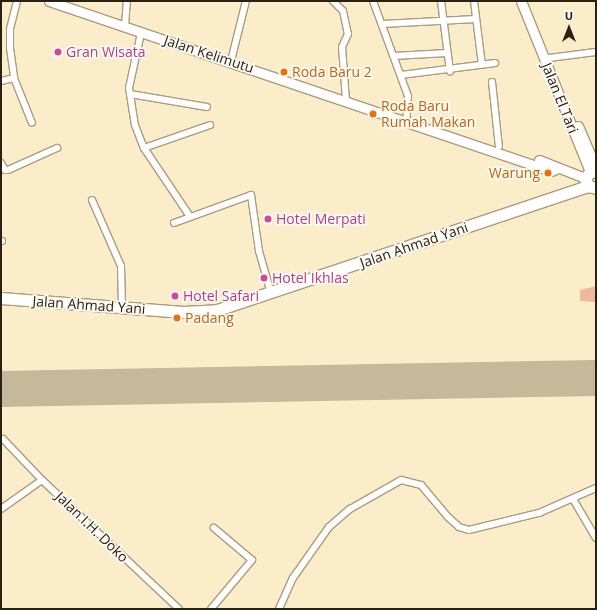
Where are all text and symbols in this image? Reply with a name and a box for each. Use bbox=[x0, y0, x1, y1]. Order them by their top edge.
north arrow bbox=[549, 8, 589, 48]
text: U bbox=[565, 8, 573, 23]
street label: Jalan Kelimutu bbox=[162, 32, 256, 76]
place label: Gran Wisata bbox=[66, 44, 146, 60]
marker: Gran Wisata bbox=[53, 47, 63, 57]
street label: Jalan El Tari bbox=[538, 60, 582, 136]
place label: Roda Baru 2 bbox=[292, 64, 372, 80]
marker: Roda Baru 2 bbox=[279, 67, 289, 77]
place label: Roda Baru Rumah Makan bbox=[381, 98, 475, 130]
marker: Roda Baru Rumah Makan bbox=[368, 109, 378, 119]
place label: Warung bbox=[489, 165, 540, 181]
marker: Warung bbox=[543, 168, 553, 178]
place label: Hotel Merpati bbox=[276, 211, 366, 227]
marker: Hotel Merpati bbox=[263, 214, 273, 224]
street label: Jalan Ahmad Yani bbox=[358, 219, 470, 271]
place label: Hotel Ikhlas bbox=[272, 270, 349, 286]
marker: Hotel Ikhlas bbox=[259, 273, 269, 283]
place label: Hotel Safari bbox=[183, 288, 259, 304]
marker: Hotel Safari bbox=[170, 291, 180, 301]
street label: Jalan Ahmad Yani bbox=[32, 293, 146, 317]
place label: Padang bbox=[185, 310, 234, 326]
marker: Padang bbox=[172, 313, 182, 323]
street label: Jalan I.H. Doko bbox=[52, 488, 132, 566]

